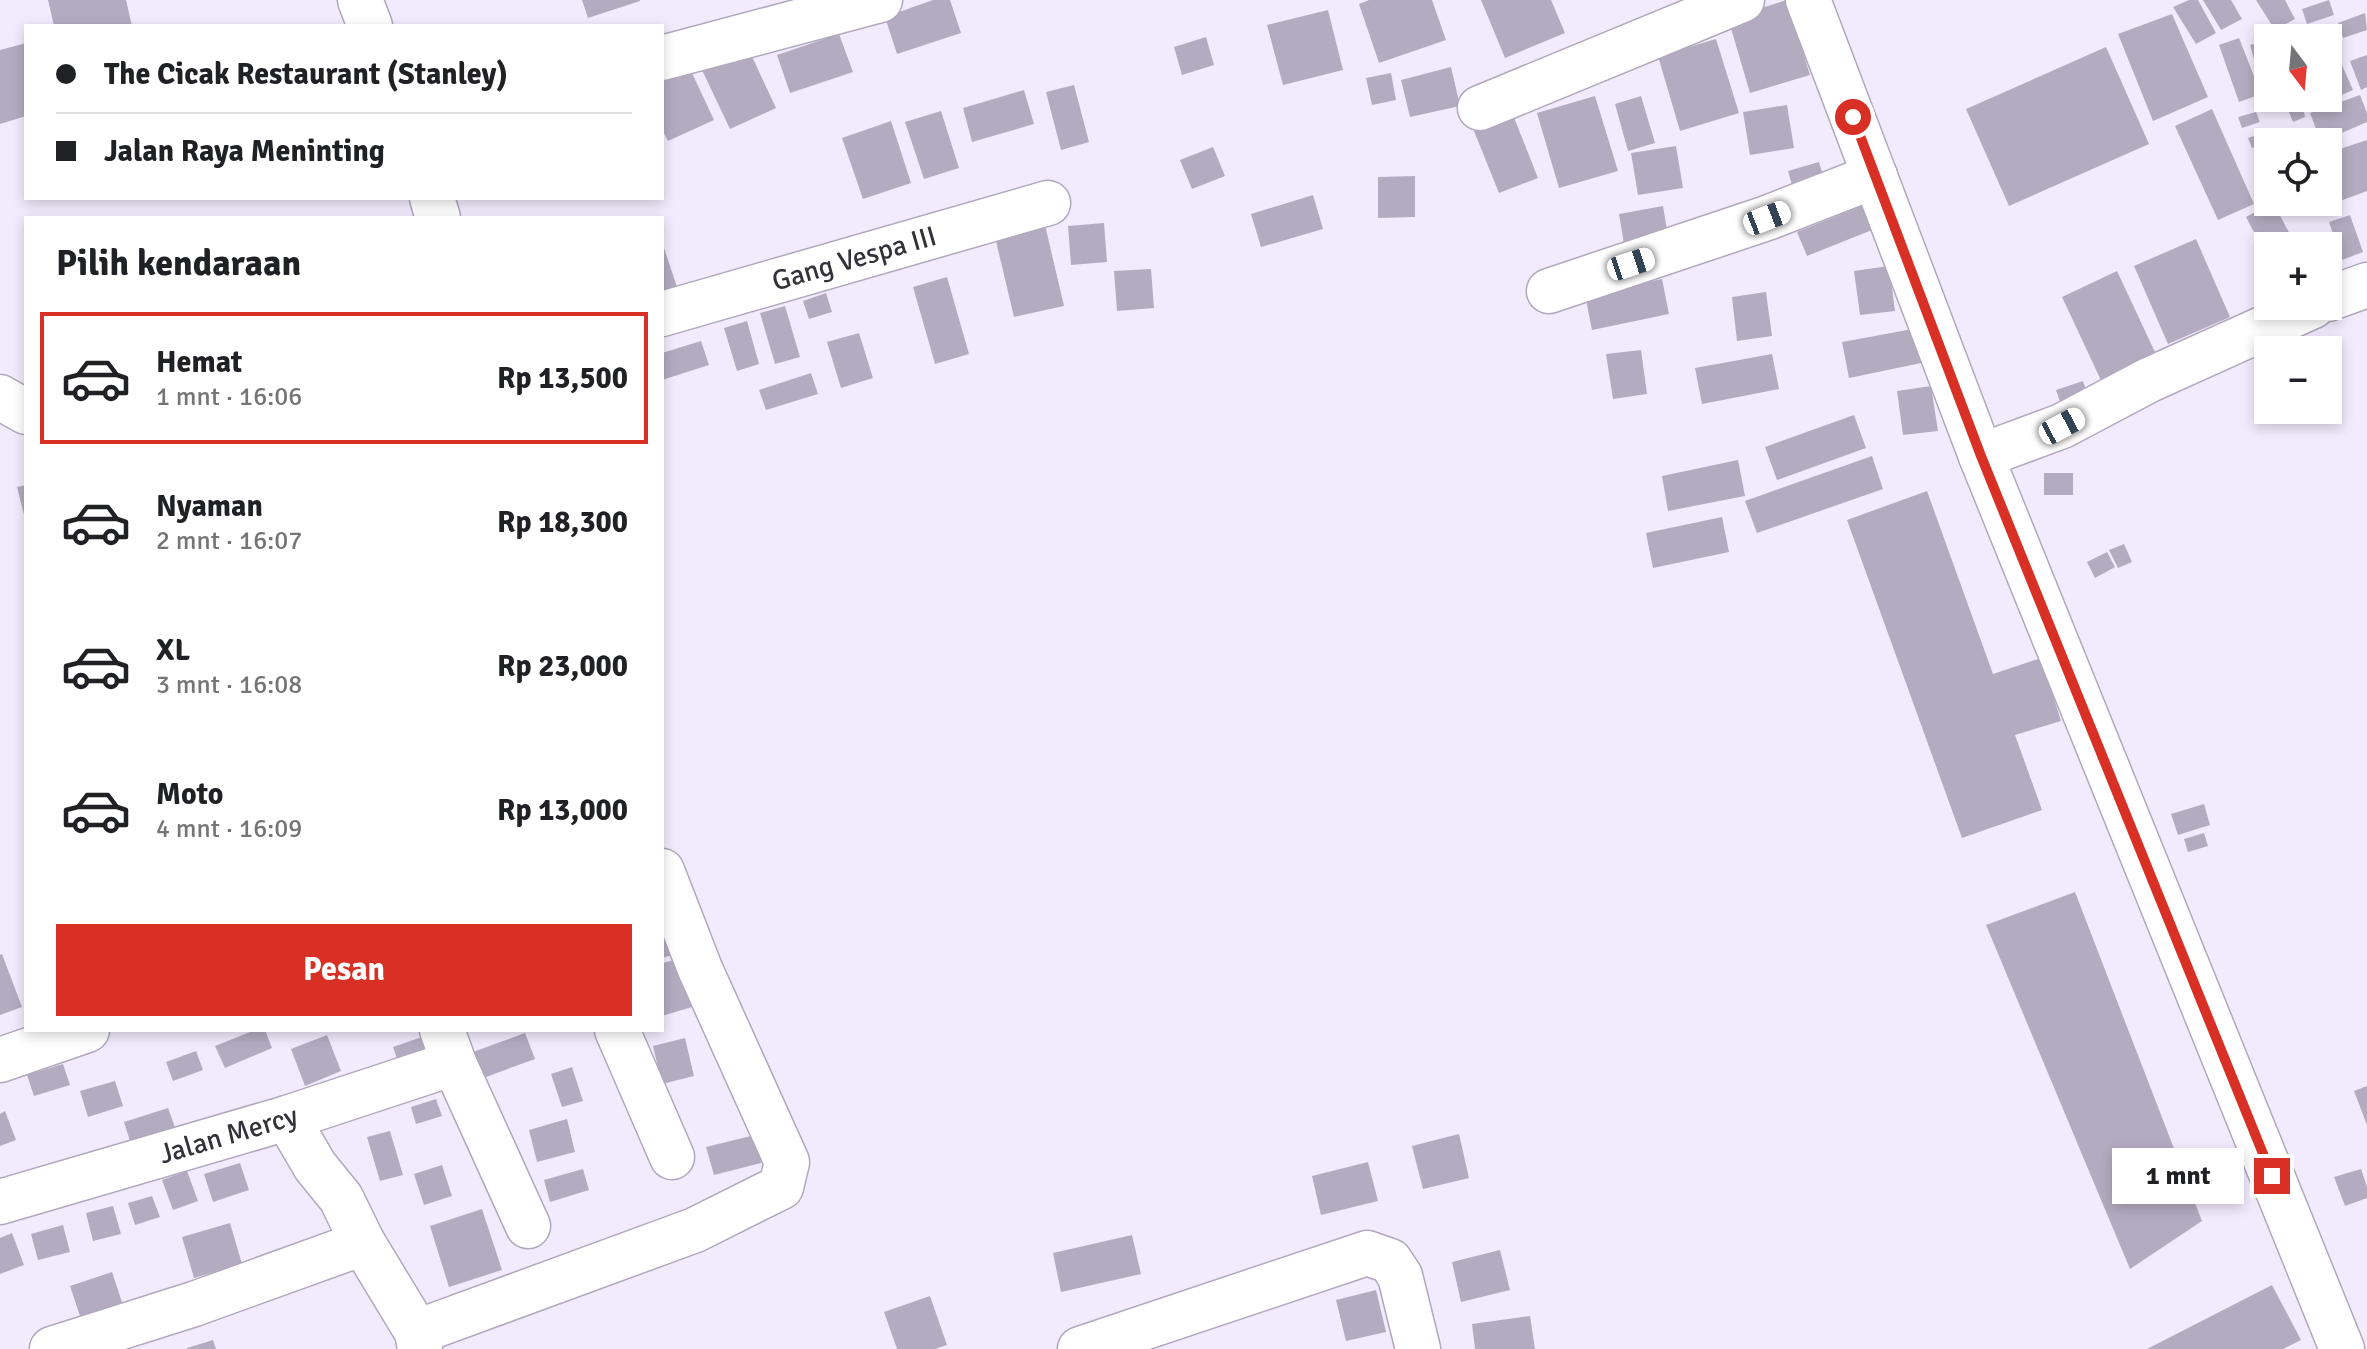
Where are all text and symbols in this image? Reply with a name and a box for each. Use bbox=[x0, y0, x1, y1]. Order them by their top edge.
north arrow bbox=[2254, 24, 2342, 112]
map controls bbox=[2254, 24, 2342, 424]
text: The Cicak Restaurant (Stanley) bbox=[104, 56, 508, 93]
route start bbox=[1835, 99, 1871, 135]
button: locate bbox=[2254, 128, 2342, 216]
text: Jalan Raya Meninting bbox=[104, 133, 385, 170]
car bbox=[1740, 198, 1794, 238]
street label: Gang Vespa III bbox=[768, 219, 940, 298]
button: + bbox=[2254, 232, 2342, 320]
text: Pilih kendaraan bbox=[56, 241, 301, 286]
car bbox=[1604, 245, 1658, 283]
button: − bbox=[2254, 336, 2342, 424]
icon: car bbox=[60, 342, 132, 414]
text: Hemat bbox=[156, 344, 242, 381]
text: Rp 13,500 bbox=[497, 360, 628, 397]
text: 1 mnt · 16:06 bbox=[156, 381, 302, 413]
car bbox=[2035, 404, 2089, 448]
icon: car bbox=[60, 486, 132, 558]
text: Nyaman bbox=[156, 488, 263, 525]
text: Rp 18,300 bbox=[497, 504, 628, 541]
text: 2 mnt · 16:07 bbox=[156, 525, 302, 557]
icon: car bbox=[60, 630, 132, 702]
text: XL bbox=[156, 632, 190, 669]
text: Rp 23,000 bbox=[497, 648, 628, 685]
text: 3 mnt · 16:08 bbox=[156, 669, 302, 701]
icon: car bbox=[60, 774, 132, 846]
text: Moto bbox=[156, 776, 223, 813]
text: Rp 13,000 bbox=[497, 792, 628, 829]
text: 4 mnt · 16:09 bbox=[156, 813, 302, 845]
button: Pesan bbox=[56, 924, 632, 1016]
street label: Jalan Mercy bbox=[155, 1099, 302, 1172]
callout: 1 mnt bbox=[2112, 1148, 2244, 1204]
route end bbox=[2254, 1158, 2290, 1194]
text: 1 mnt bbox=[2146, 1160, 2210, 1192]

